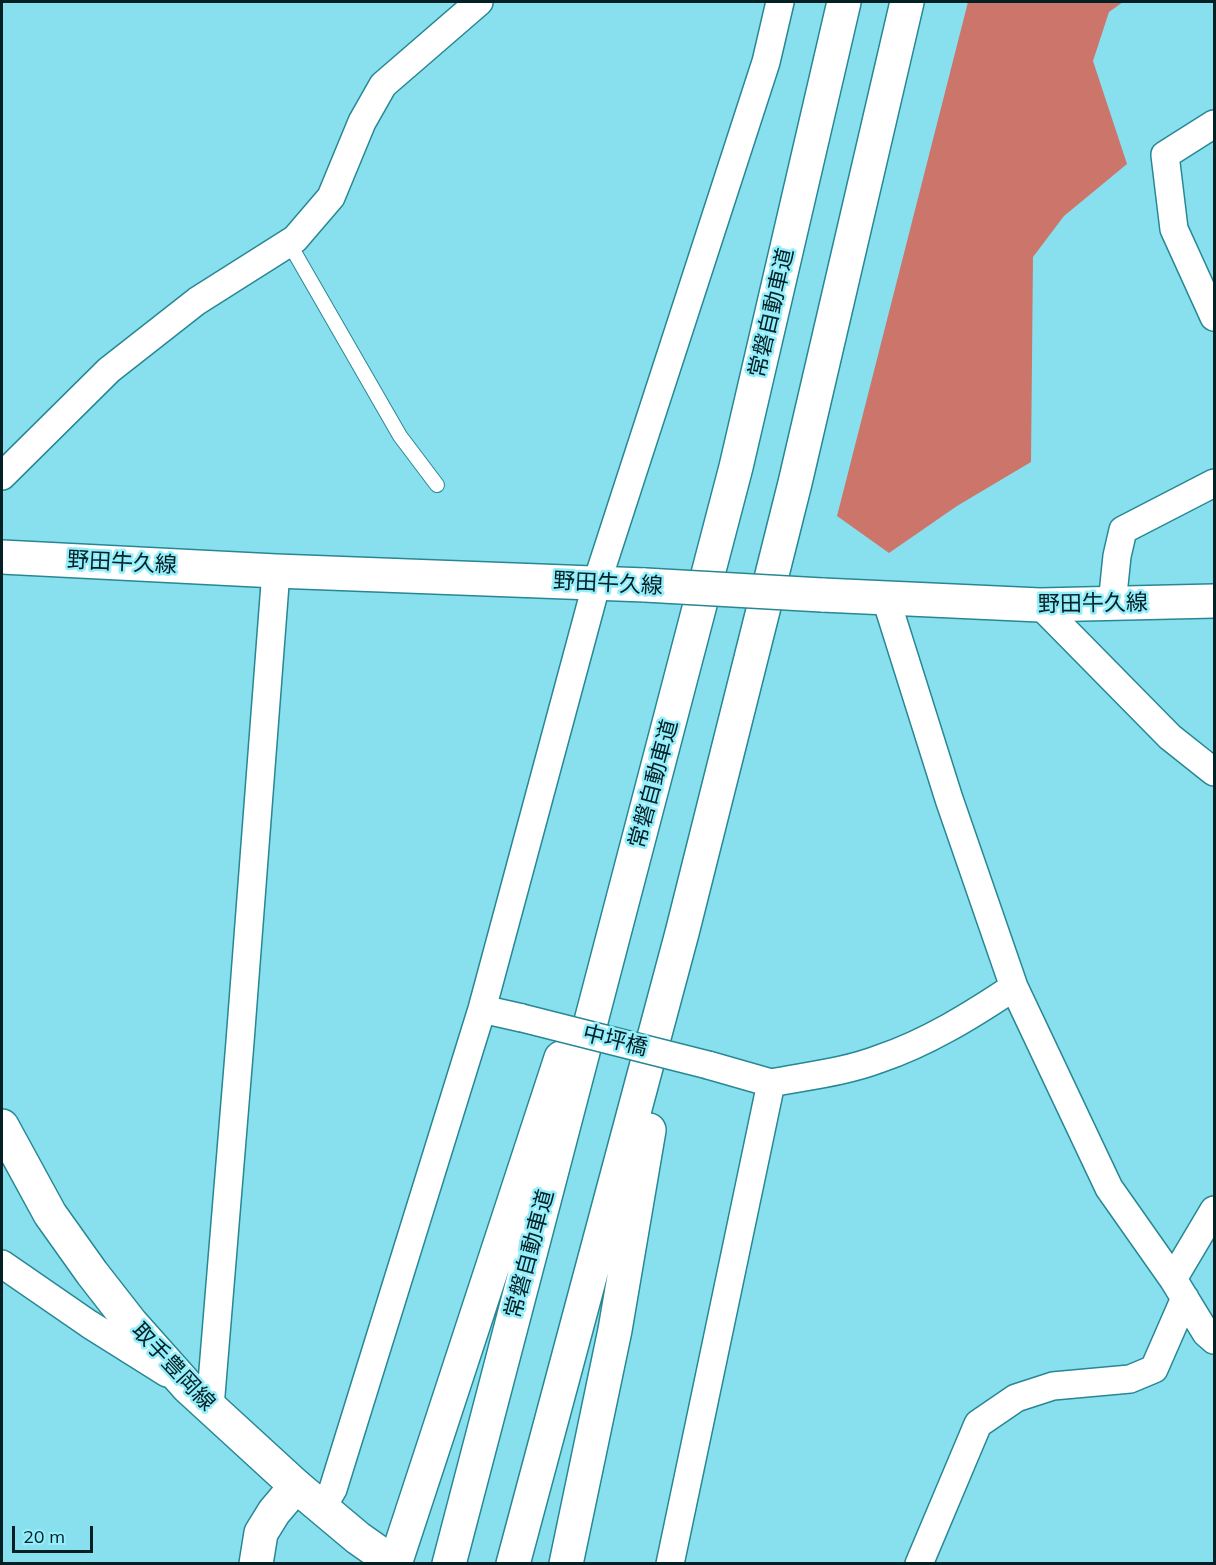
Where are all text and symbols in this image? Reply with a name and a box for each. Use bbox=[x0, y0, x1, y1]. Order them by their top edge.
street label: 常磐自動車道 bbox=[744, 246, 800, 380]
street label: 野田牛久線 bbox=[66, 547, 178, 579]
street label: 野田牛久線 bbox=[552, 568, 664, 600]
street label: 野田牛久線 bbox=[1038, 590, 1148, 618]
street label: 常磐自動車道 bbox=[624, 717, 684, 851]
street label: 中坪橋 bbox=[580, 1020, 650, 1062]
street label: 常磐自動車道 bbox=[500, 1187, 560, 1321]
street label: 取手豊岡線 bbox=[126, 1318, 220, 1416]
scale bar bbox=[15, 1514, 96, 1552]
text: 20 m bbox=[23, 1525, 65, 1548]

